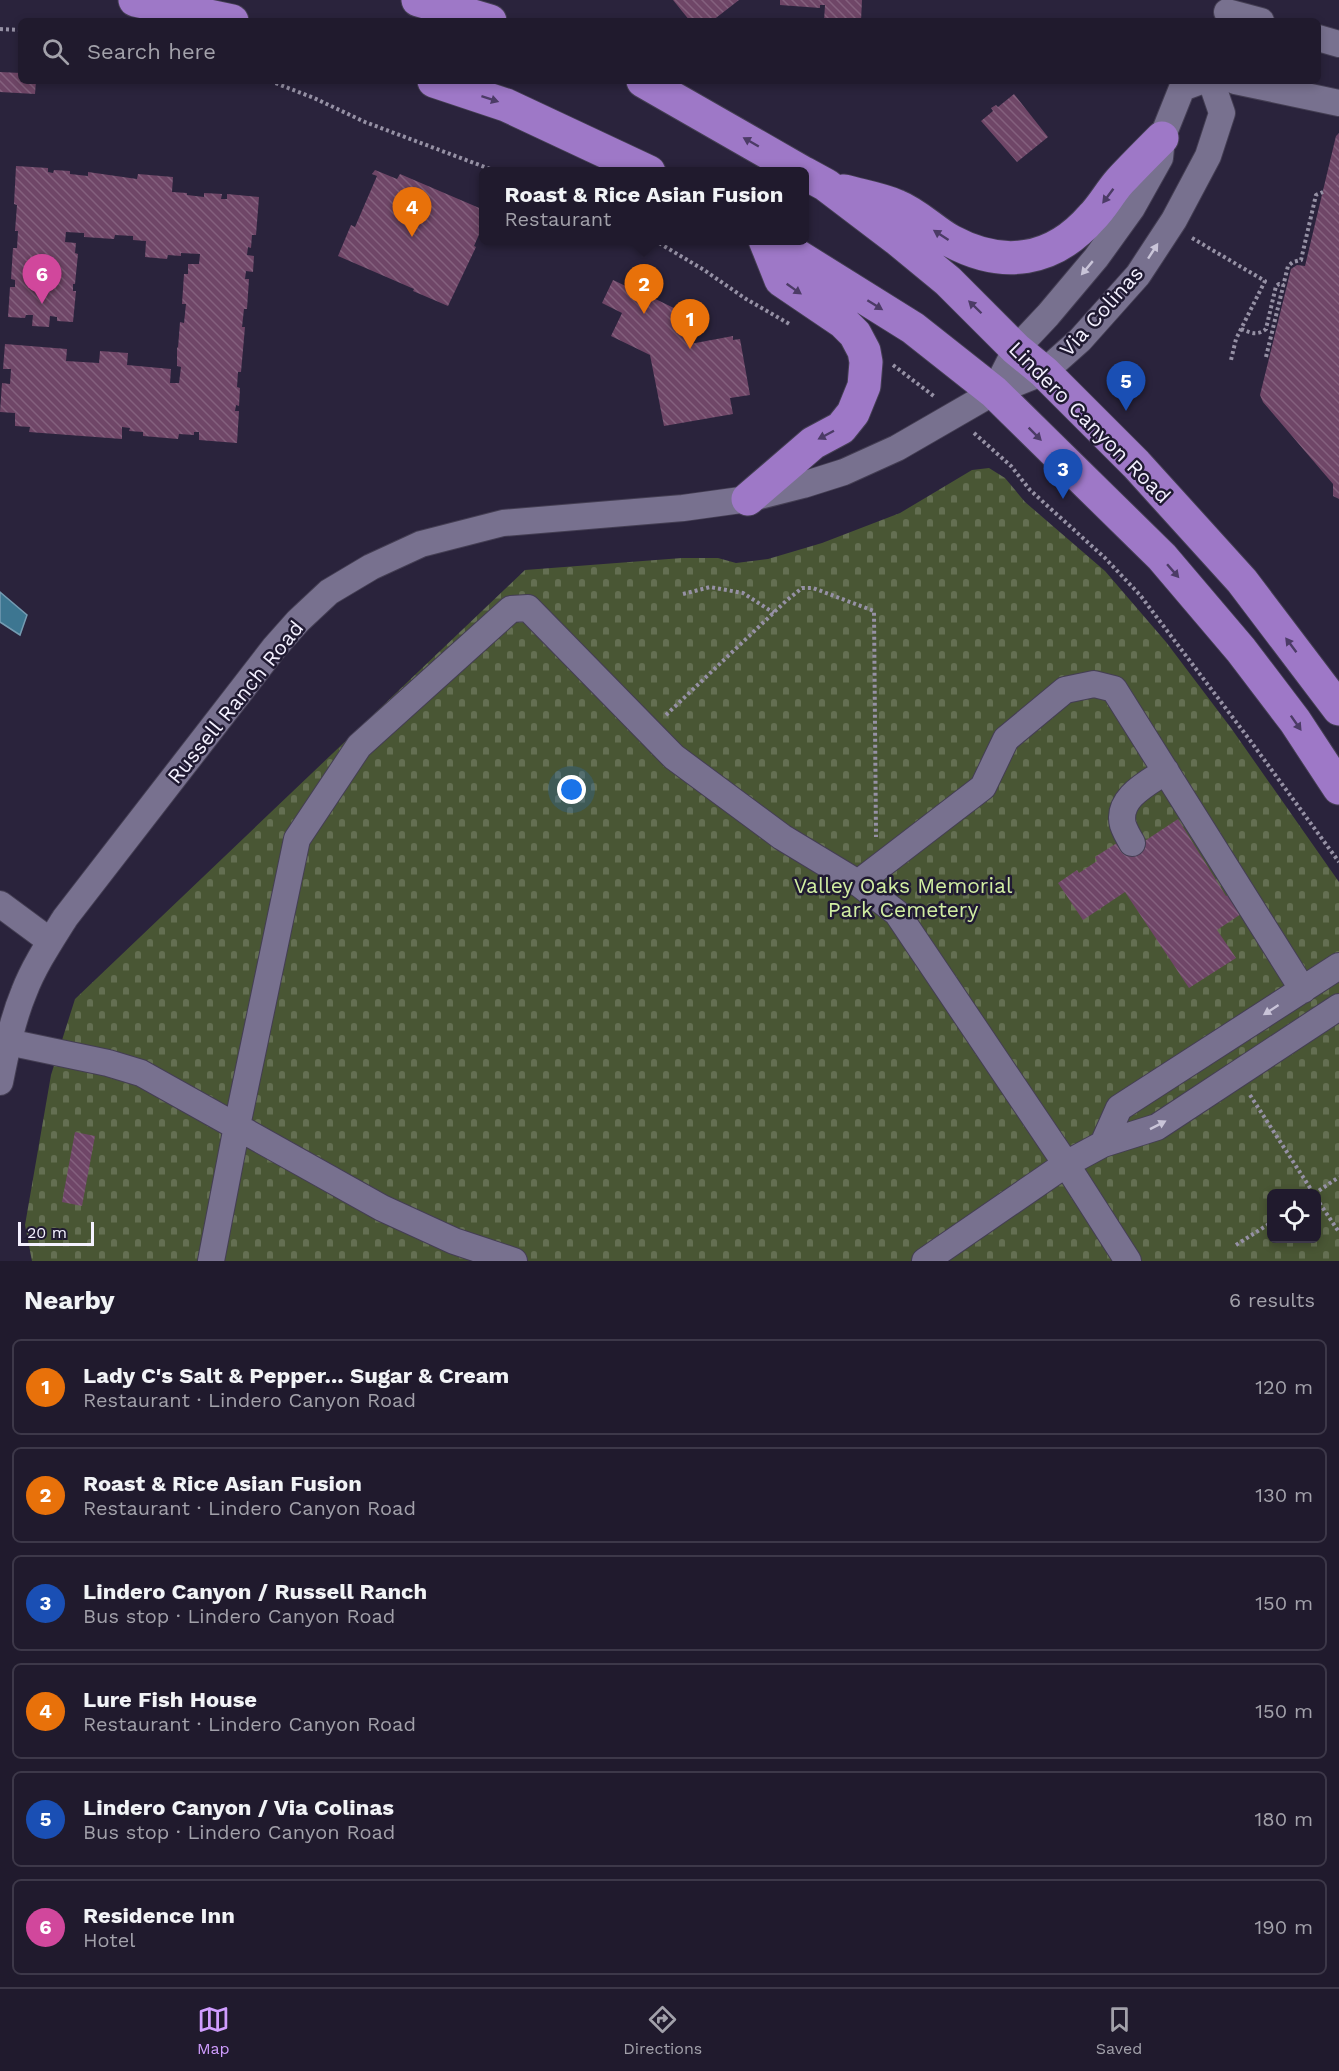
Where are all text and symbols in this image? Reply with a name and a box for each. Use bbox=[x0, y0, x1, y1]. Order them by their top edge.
search box bbox=[18, 18, 1321, 84]
icon: search bbox=[39, 35, 72, 68]
text: Search here bbox=[87, 39, 216, 64]
one-way arrow bbox=[481, 95, 499, 105]
one-way arrow bbox=[743, 137, 759, 148]
popup bbox=[479, 167, 809, 245]
text: Roast & Rice Asian Fusion bbox=[505, 182, 783, 207]
pin: 4 bbox=[392, 188, 432, 237]
one-way arrow bbox=[1103, 189, 1115, 204]
text: Restaurant bbox=[505, 207, 612, 231]
one-way arrow bbox=[934, 229, 950, 241]
one-way arrow bbox=[1148, 243, 1159, 259]
pin: 6 bbox=[22, 254, 62, 304]
street label: Via Colinas bbox=[1054, 261, 1148, 361]
one-way arrow bbox=[1082, 261, 1094, 276]
pin: 2 bbox=[624, 264, 664, 314]
one-way arrow bbox=[786, 283, 802, 294]
one-way arrow bbox=[867, 299, 883, 310]
pin: 1 bbox=[670, 300, 710, 349]
one-way arrow bbox=[968, 301, 982, 315]
street label: Lindero Canyon Road bbox=[1004, 336, 1176, 508]
pin: 5 bbox=[1106, 362, 1146, 411]
one-way arrow bbox=[1028, 426, 1042, 441]
one-way arrow bbox=[817, 430, 834, 440]
pin: 3 bbox=[1044, 450, 1082, 499]
one-way arrow bbox=[1167, 563, 1180, 579]
street label: Russell Ranch Road bbox=[162, 616, 308, 788]
one-way arrow bbox=[1285, 638, 1297, 654]
one-way arrow bbox=[1290, 714, 1302, 730]
your location bbox=[557, 775, 586, 804]
park label: Valley Oaks Memorial Park Cemetery bbox=[794, 873, 1013, 922]
one-way arrow bbox=[1262, 1005, 1279, 1016]
one-way arrow bbox=[1149, 1121, 1167, 1131]
map controls bbox=[1267, 1189, 1321, 1243]
button: locate bbox=[1267, 1189, 1321, 1243]
scale bar bbox=[18, 1219, 94, 1246]
text: 20 m bbox=[27, 1223, 67, 1242]
text: Nearby bbox=[24, 1285, 115, 1315]
text: 6 results bbox=[1229, 1288, 1315, 1312]
text: Lady C's Salt & Pepper... Sugar & Cream bbox=[83, 1363, 509, 1388]
text: 1 bbox=[41, 1375, 50, 1399]
text: 120 m bbox=[1255, 1375, 1313, 1399]
text: Restaurant · Lindero Canyon Road bbox=[83, 1388, 416, 1412]
text: Roast & Rice Asian Fusion bbox=[83, 1471, 362, 1496]
text: 2 bbox=[40, 1483, 51, 1507]
text: 130 m bbox=[1255, 1483, 1313, 1507]
text: Restaurant · Lindero Canyon Road bbox=[83, 1496, 416, 1520]
text: Lindero Canyon / Russell Ranch bbox=[83, 1579, 427, 1604]
text: 3 bbox=[40, 1591, 51, 1615]
text: 150 m bbox=[1255, 1591, 1313, 1615]
text: Bus stop · Lindero Canyon Road bbox=[83, 1604, 395, 1628]
text: Lure Fish House bbox=[83, 1687, 257, 1712]
text: 4 bbox=[39, 1699, 52, 1723]
text: 150 m bbox=[1255, 1699, 1313, 1723]
text: Restaurant · Lindero Canyon Road bbox=[83, 1712, 416, 1736]
text: Lindero Canyon / Via Colinas bbox=[83, 1795, 394, 1820]
text: 5 bbox=[40, 1807, 51, 1831]
text: 180 m bbox=[1255, 1807, 1313, 1831]
text: Bus stop · Lindero Canyon Road bbox=[83, 1820, 395, 1844]
text: Residence Inn bbox=[83, 1903, 235, 1928]
text: 6 bbox=[39, 1915, 52, 1939]
text: 190 m bbox=[1255, 1915, 1313, 1939]
text: Hotel bbox=[83, 1928, 135, 1952]
tab: Map bbox=[197, 2003, 230, 2058]
tab: Directions bbox=[623, 2003, 702, 2058]
tab: Saved bbox=[1096, 2003, 1142, 2058]

